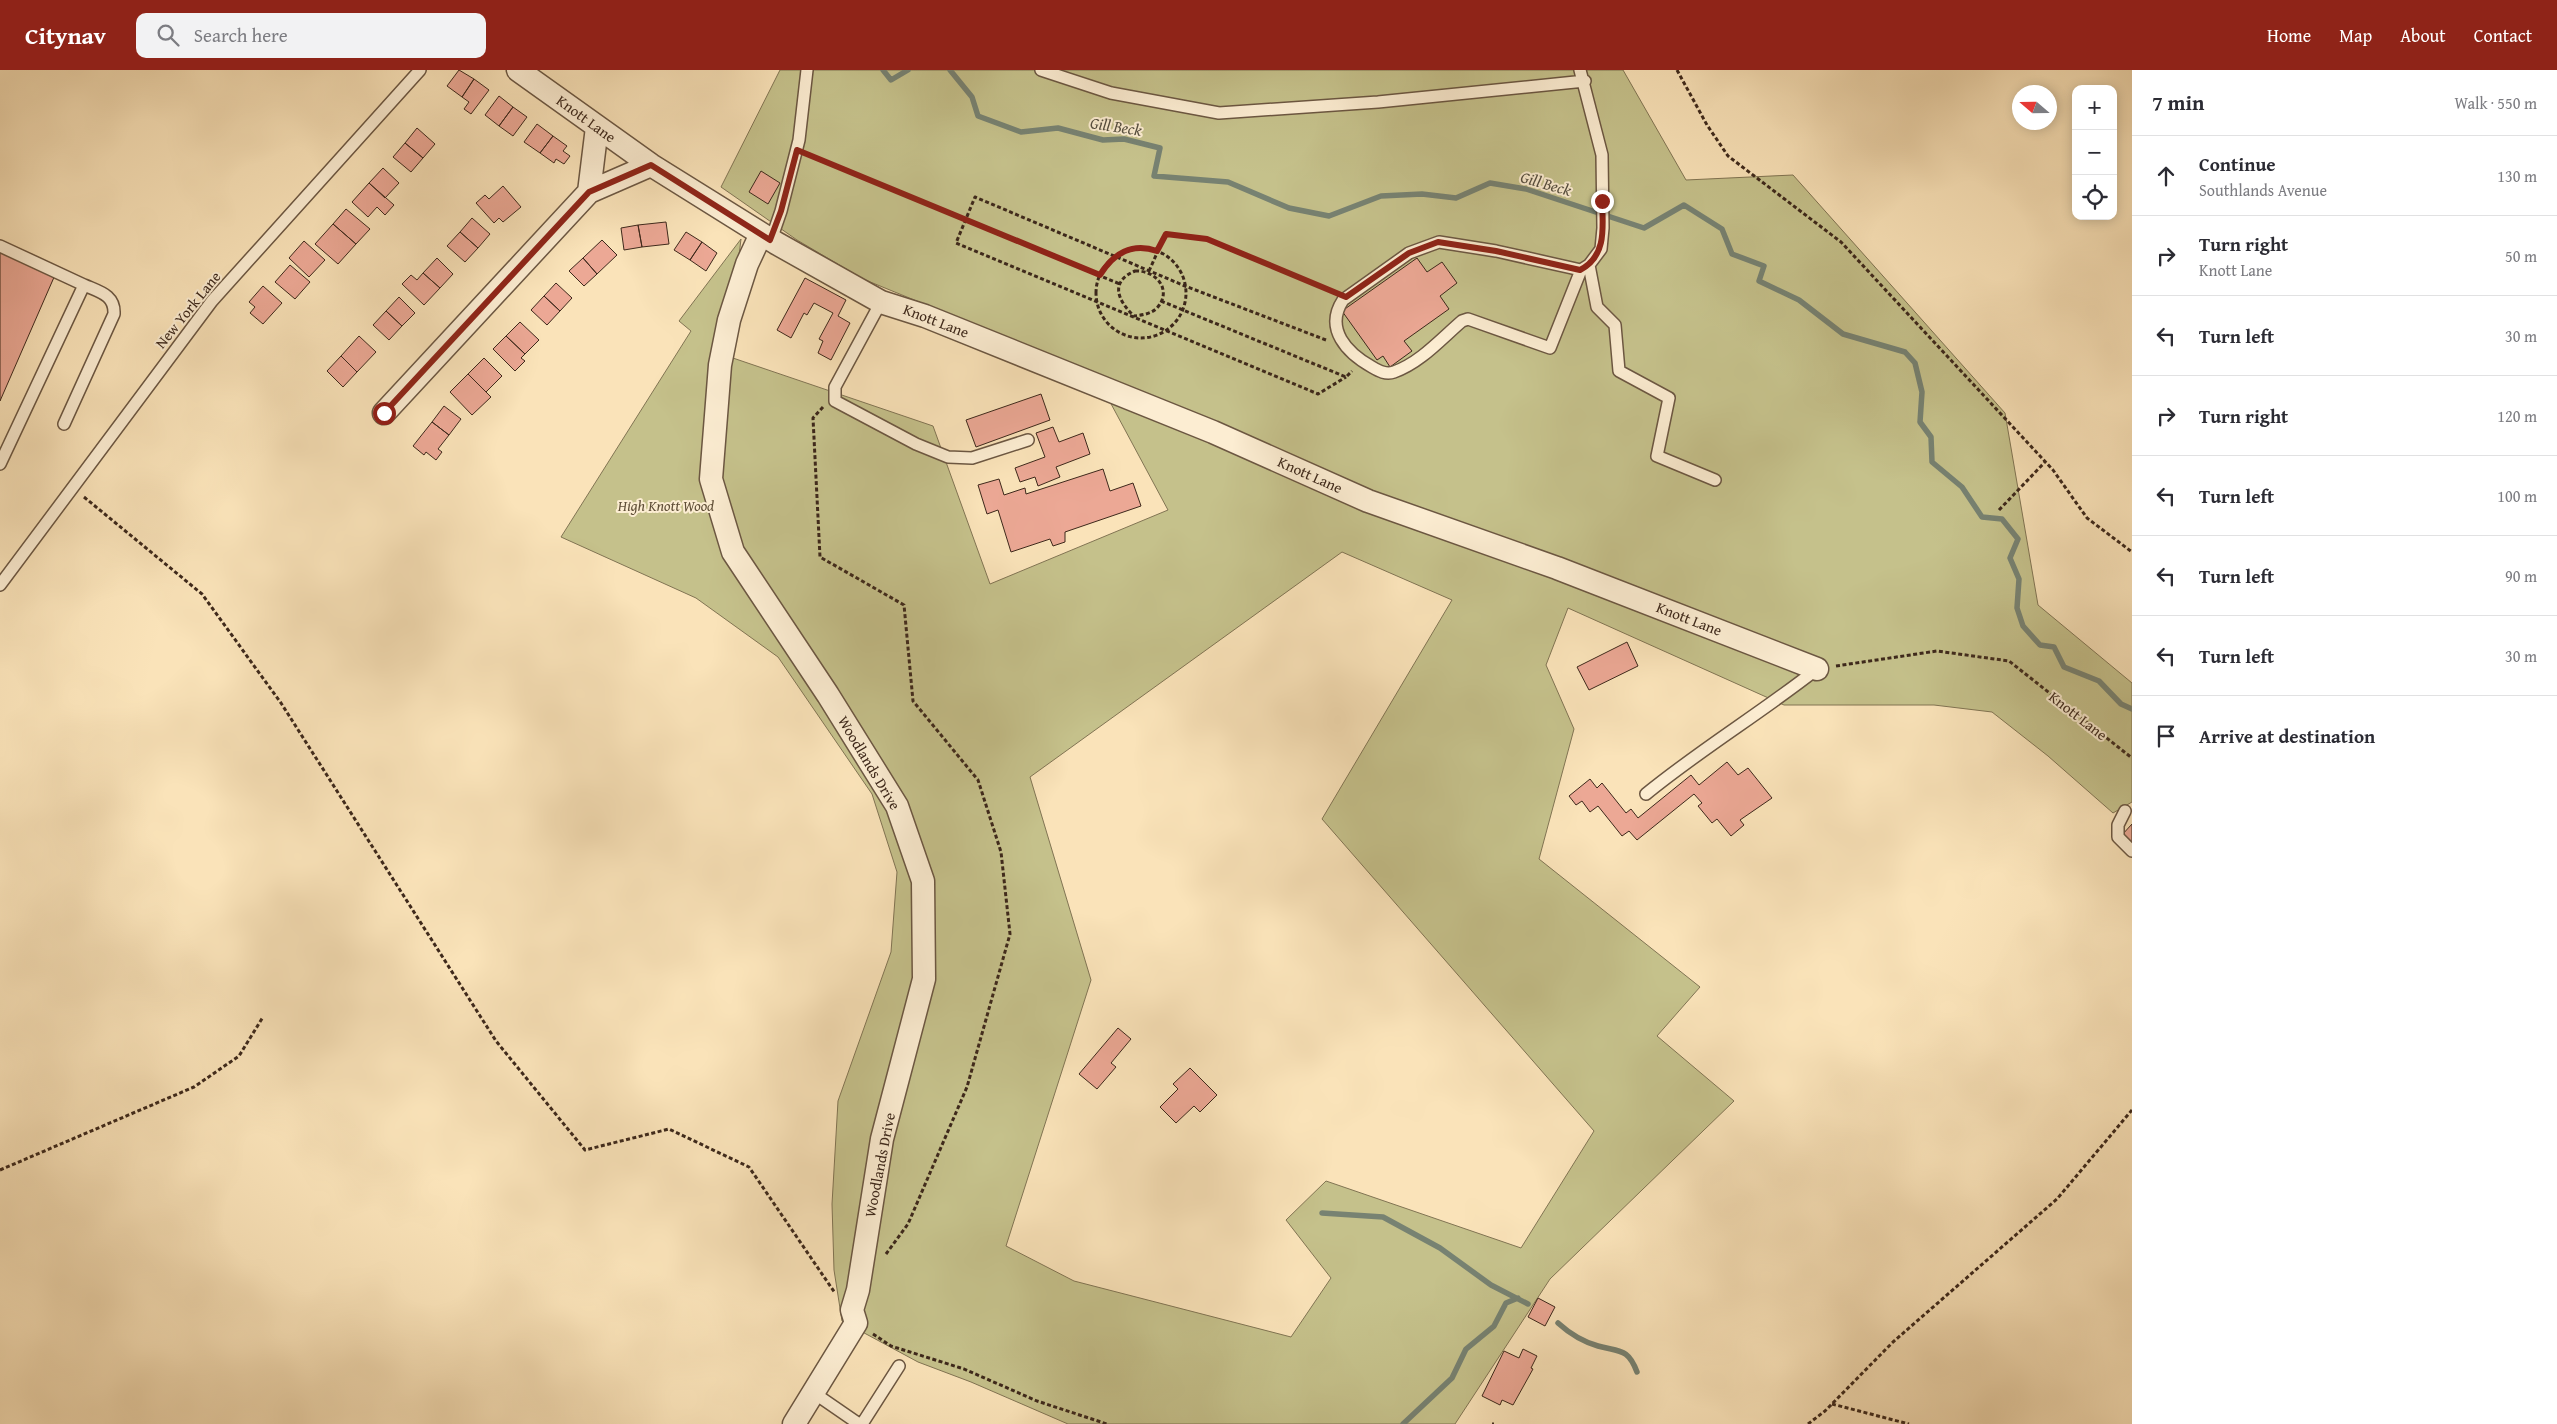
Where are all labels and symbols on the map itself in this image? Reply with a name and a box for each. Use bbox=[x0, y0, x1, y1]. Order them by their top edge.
north arrow bbox=[2012, 85, 2057, 130]
street label: Knott Lane bbox=[552, 90, 620, 147]
water label: Gill Beck bbox=[1089, 110, 1144, 142]
water label: Gill Beck bbox=[1518, 164, 1575, 202]
route end bbox=[1591, 190, 1614, 213]
street label: New York Lane bbox=[150, 267, 225, 353]
street label: Knott Lane bbox=[900, 298, 972, 343]
route start bbox=[373, 402, 396, 425]
street label: Knott Lane bbox=[1275, 451, 1346, 498]
park label: High Knott Wood bbox=[617, 495, 714, 516]
street label: Knott Lane bbox=[1653, 596, 1725, 641]
street label: Knott Lane bbox=[2045, 686, 2112, 745]
street label: Woodlands Drive bbox=[833, 712, 906, 814]
street label: Woodlands Drive bbox=[859, 1111, 900, 1219]

